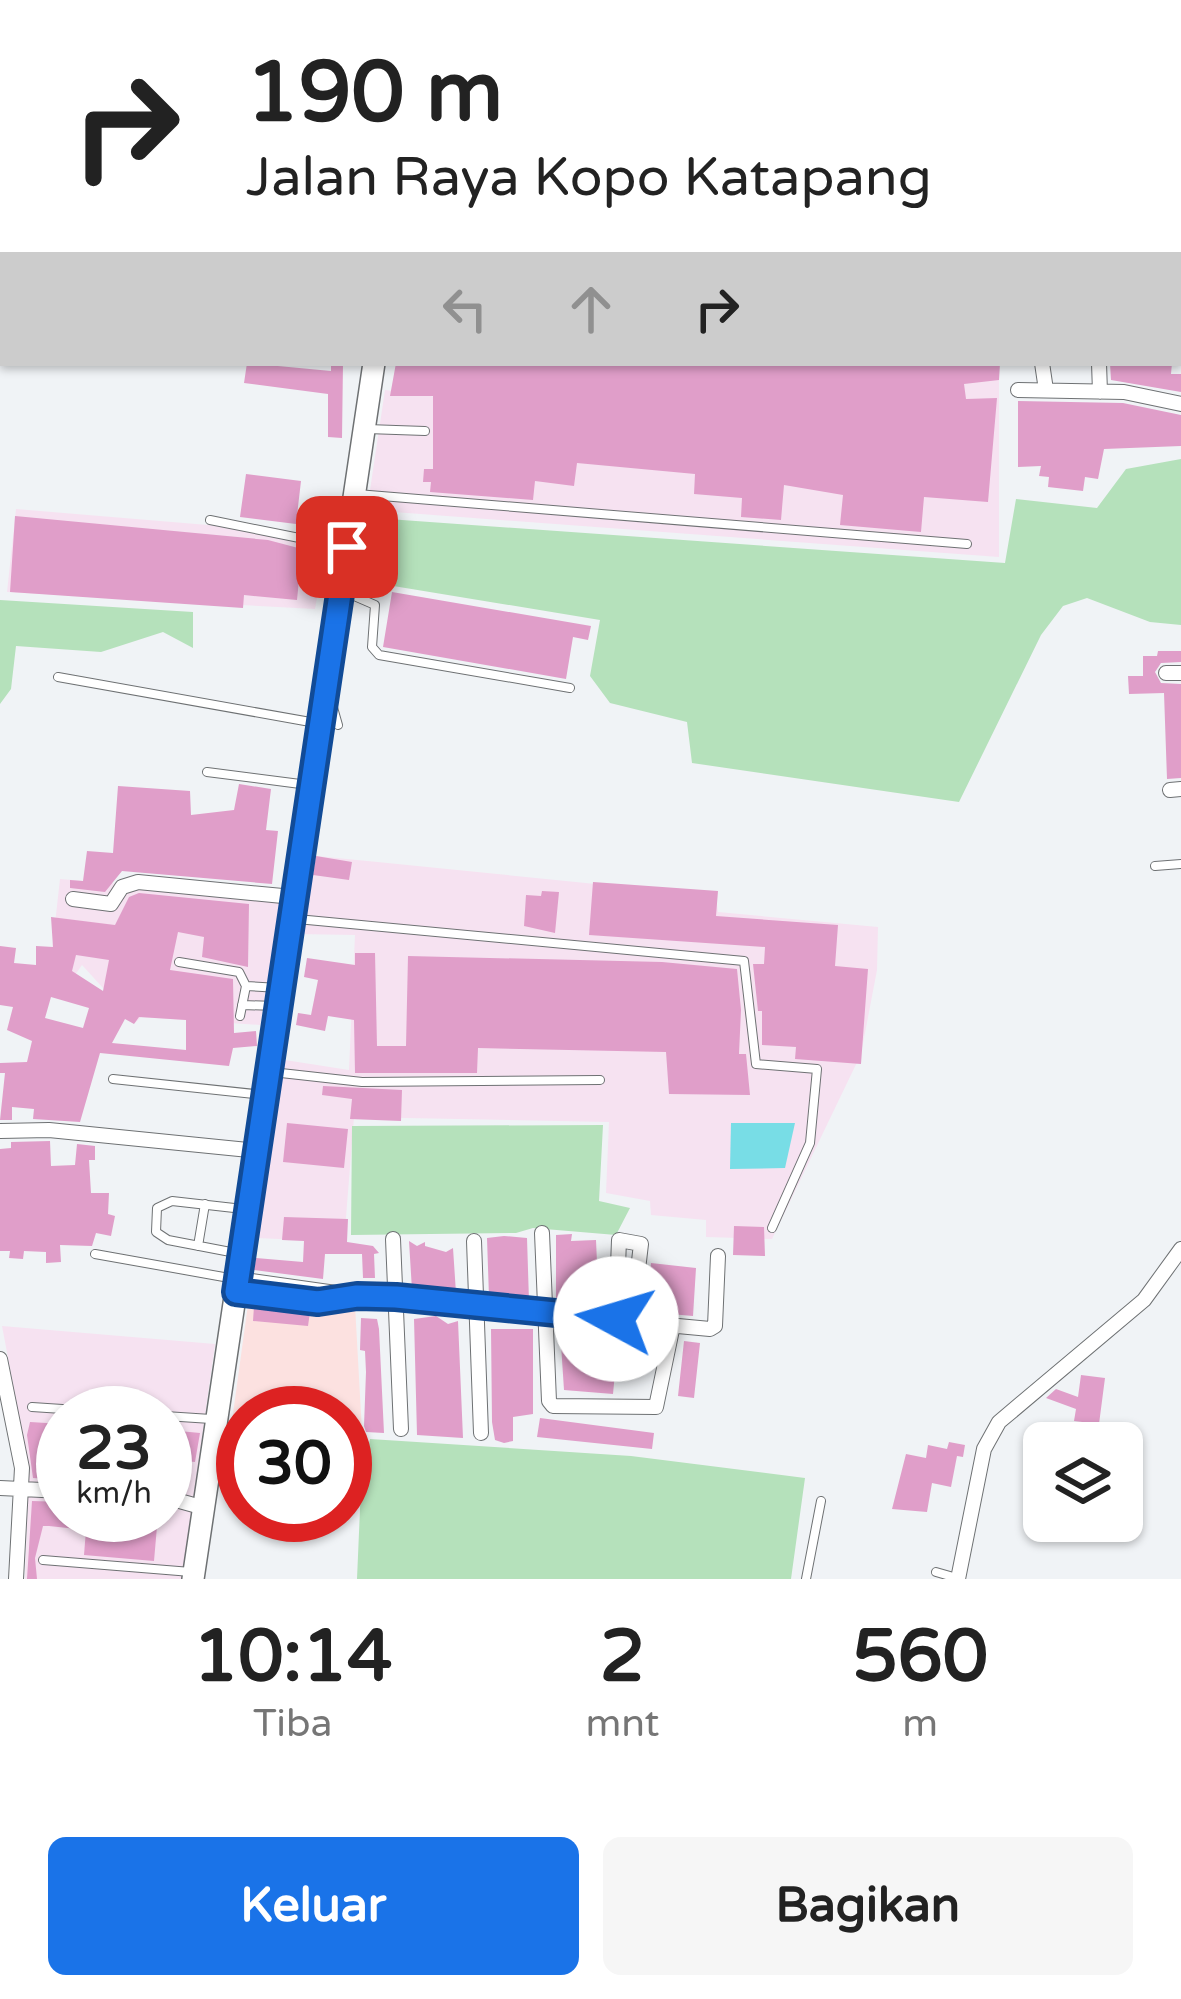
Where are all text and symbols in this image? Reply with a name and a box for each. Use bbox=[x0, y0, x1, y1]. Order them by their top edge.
text: 190 m bbox=[246, 43, 503, 144]
icon: right bbox=[48, 48, 204, 204]
text: Jalan Raya Kopo Katapang bbox=[246, 145, 932, 210]
icon: left bbox=[432, 276, 498, 342]
icon: ahead bbox=[558, 276, 624, 342]
icon: right bbox=[684, 276, 750, 342]
pin bbox=[296, 496, 398, 598]
icon: arrive bbox=[314, 514, 380, 580]
position arrow bbox=[553, 1256, 679, 1382]
speed limit sign: 30 bbox=[216, 1386, 372, 1542]
text: 23 bbox=[76, 1413, 152, 1485]
map controls bbox=[1023, 1422, 1143, 1542]
button: layers bbox=[1023, 1422, 1143, 1542]
text: km/h bbox=[76, 1475, 152, 1512]
text: 10:14 bbox=[193, 1614, 393, 1701]
text: 2 bbox=[600, 1614, 645, 1701]
text: 560 bbox=[852, 1614, 988, 1701]
text: Tiba bbox=[253, 1700, 333, 1747]
text: mnt bbox=[585, 1700, 659, 1747]
text: m bbox=[902, 1700, 938, 1747]
button: Keluar bbox=[48, 1837, 579, 1975]
button: Bagikan bbox=[603, 1837, 1133, 1975]

